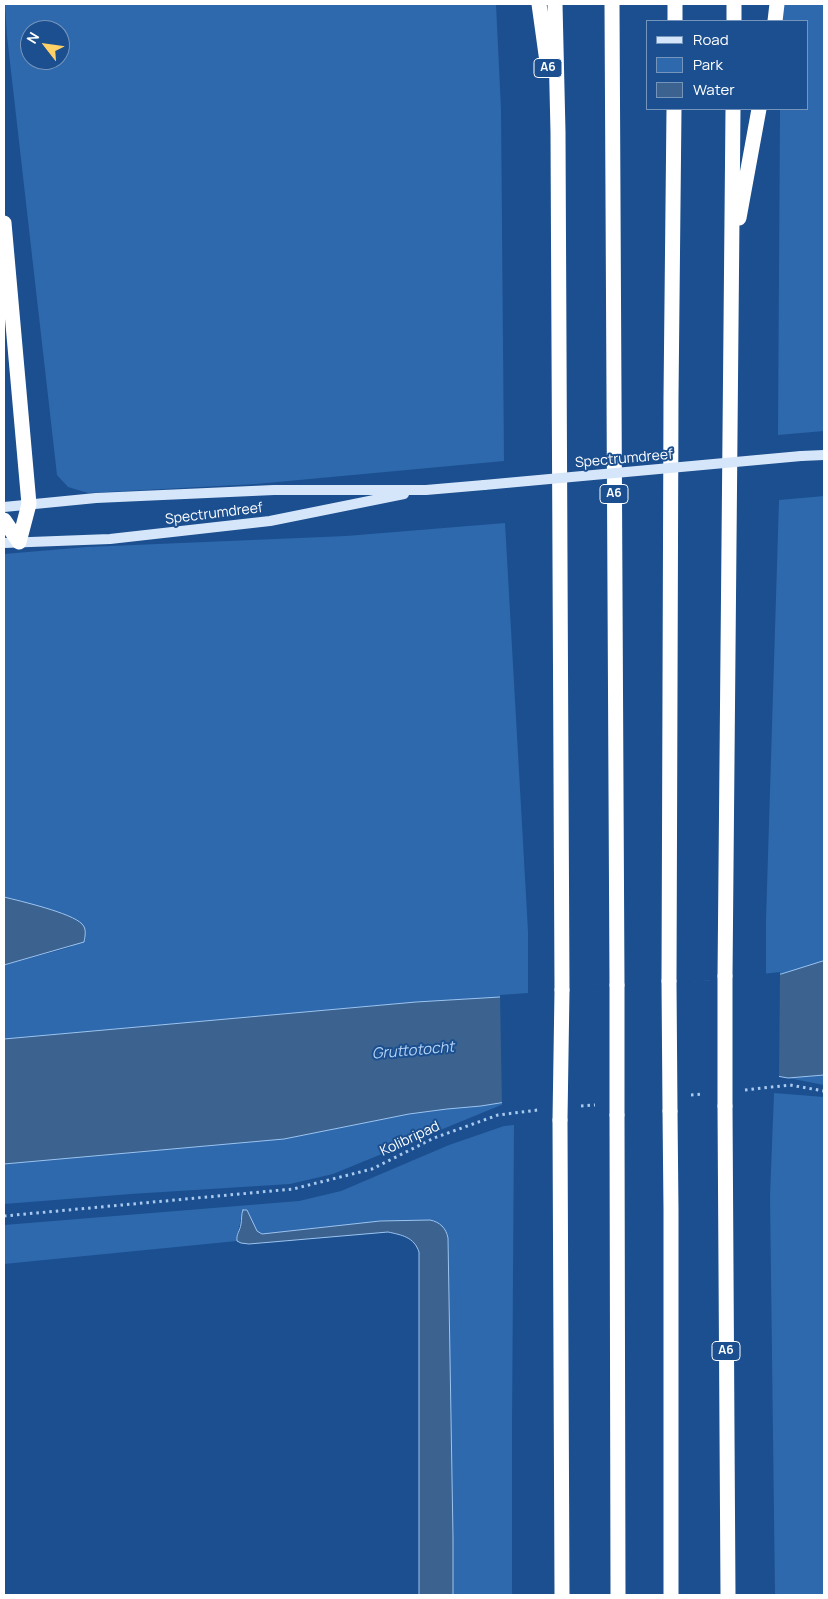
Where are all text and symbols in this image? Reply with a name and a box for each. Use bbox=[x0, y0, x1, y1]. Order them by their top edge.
north arrow bbox=[20, 20, 70, 70]
legend bbox=[646, 20, 808, 110]
text: N bbox=[22, 29, 43, 47]
text: Road bbox=[693, 29, 729, 50]
text: Park bbox=[693, 54, 723, 75]
road number: A6 bbox=[534, 58, 562, 78]
text: Water bbox=[693, 79, 735, 100]
street label: Spectrumdreef bbox=[574, 446, 674, 472]
road number: A6 bbox=[600, 484, 628, 504]
street label: Spectrumdreef bbox=[164, 500, 264, 528]
water label: Gruttotocht bbox=[371, 1038, 455, 1064]
street label: Kolibripad bbox=[378, 1118, 442, 1160]
road number: A6 bbox=[712, 1342, 740, 1360]

